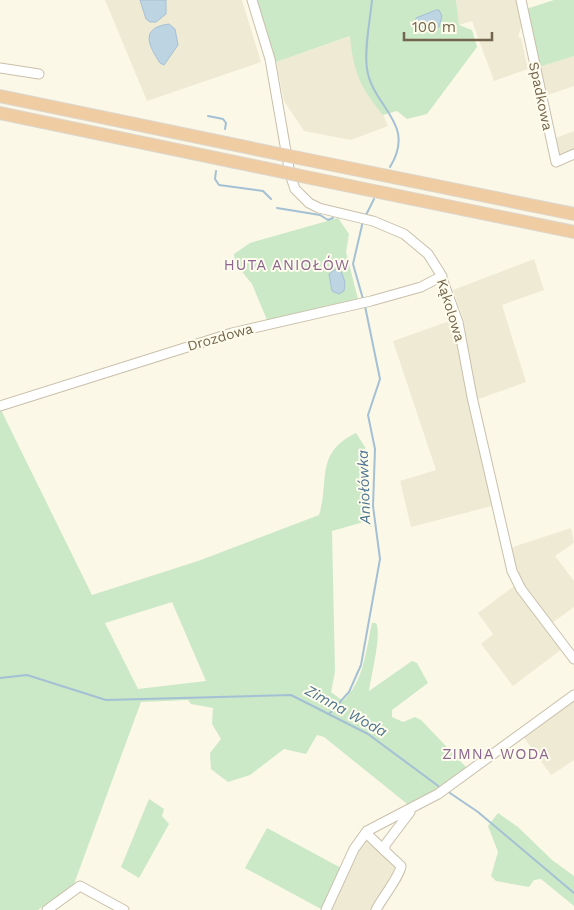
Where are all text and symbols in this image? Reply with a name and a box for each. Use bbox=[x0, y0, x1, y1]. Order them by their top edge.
scale bar bbox=[404, 10, 492, 42]
text: 100 m bbox=[412, 18, 456, 36]
street label: Spadkowa bbox=[526, 60, 556, 132]
district label: HUTA ANIOŁÓW bbox=[224, 255, 350, 274]
street label: Kąkolowa bbox=[434, 277, 468, 343]
street label: Drozdowa bbox=[185, 320, 255, 354]
water label: Aniołówka bbox=[354, 450, 374, 525]
water label: Zimna Woda bbox=[301, 681, 390, 741]
district label: ZIMNA WODA bbox=[442, 745, 550, 763]

